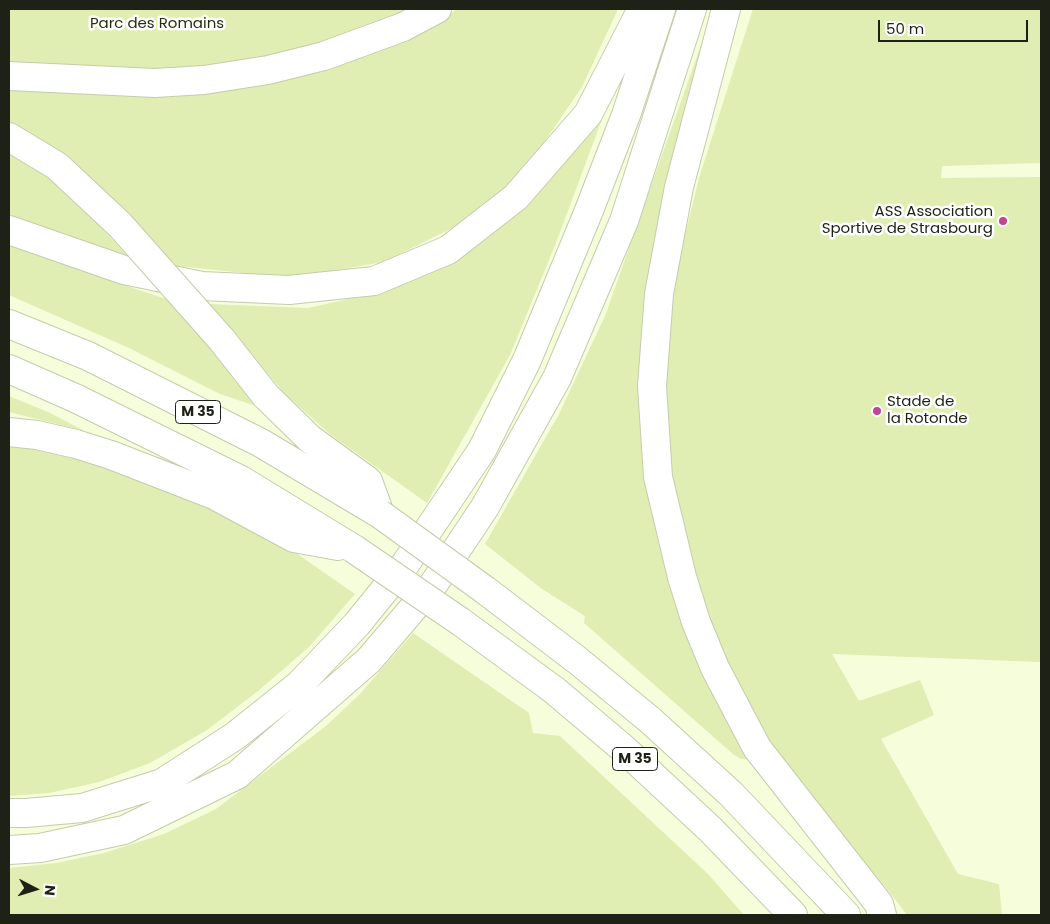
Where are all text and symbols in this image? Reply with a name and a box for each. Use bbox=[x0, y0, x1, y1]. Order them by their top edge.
scale bar bbox=[880, 10, 1030, 42]
park label: Parc des Romains bbox=[90, 15, 224, 33]
text: 50 m bbox=[886, 18, 924, 39]
place label: ASS Association Sportive de Strasbourg bbox=[822, 203, 993, 238]
marker: ASS Association Sportive de Strasbourg bbox=[997, 215, 1009, 227]
place label: Stade de la Rotonde bbox=[887, 393, 968, 428]
road number: M 35 bbox=[176, 401, 220, 424]
marker: Stade de la Rotonde bbox=[871, 405, 883, 417]
road number: M 35 bbox=[612, 748, 658, 771]
north arrow bbox=[10, 864, 60, 914]
text: N bbox=[40, 884, 60, 896]

